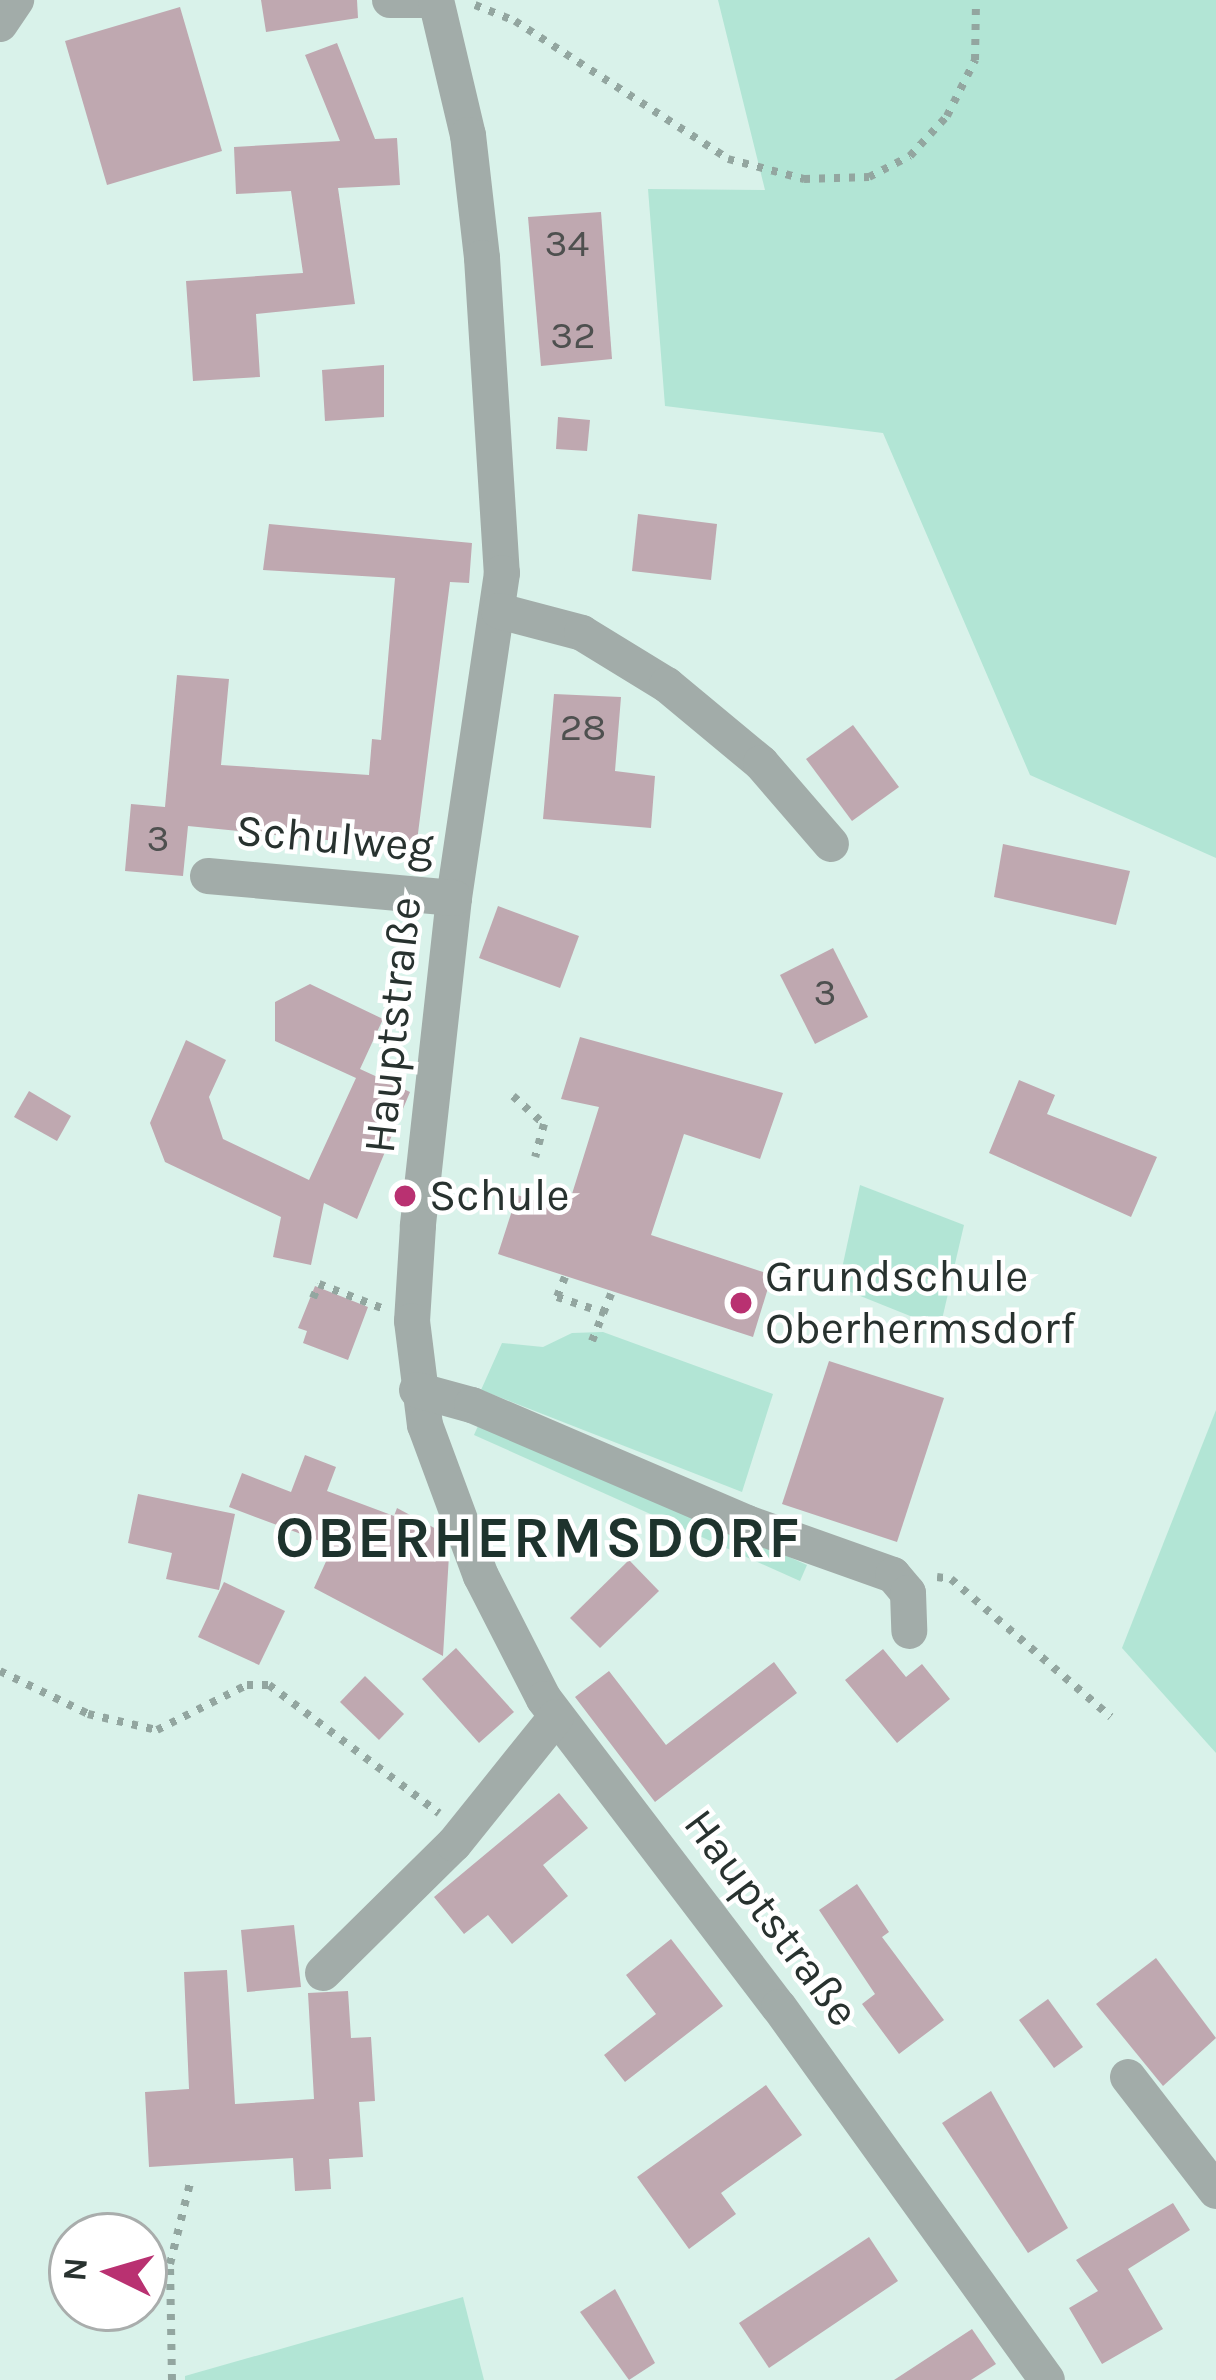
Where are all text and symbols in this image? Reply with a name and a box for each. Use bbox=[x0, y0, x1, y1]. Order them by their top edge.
house number: 34 bbox=[545, 220, 589, 266]
house number: 32 bbox=[550, 312, 596, 358]
house number: 28 bbox=[560, 704, 606, 750]
street label: Schulweg bbox=[234, 803, 436, 875]
house number: 3 bbox=[146, 815, 170, 861]
street label: Hauptstraße bbox=[353, 894, 433, 1156]
house number: 3 bbox=[813, 969, 837, 1015]
place label: Schule bbox=[429, 1169, 570, 1223]
marker: Schule bbox=[392, 1183, 418, 1209]
place label: Grundschule Oberhermsdorf bbox=[765, 1250, 1075, 1356]
marker: Grundschule Oberhermsdorf bbox=[728, 1290, 754, 1316]
district label: OBERHERMSDORF bbox=[275, 1505, 803, 1573]
street label: Hauptstraße bbox=[672, 1799, 870, 2037]
north arrow bbox=[48, 2212, 168, 2332]
text: N bbox=[55, 2256, 95, 2283]

